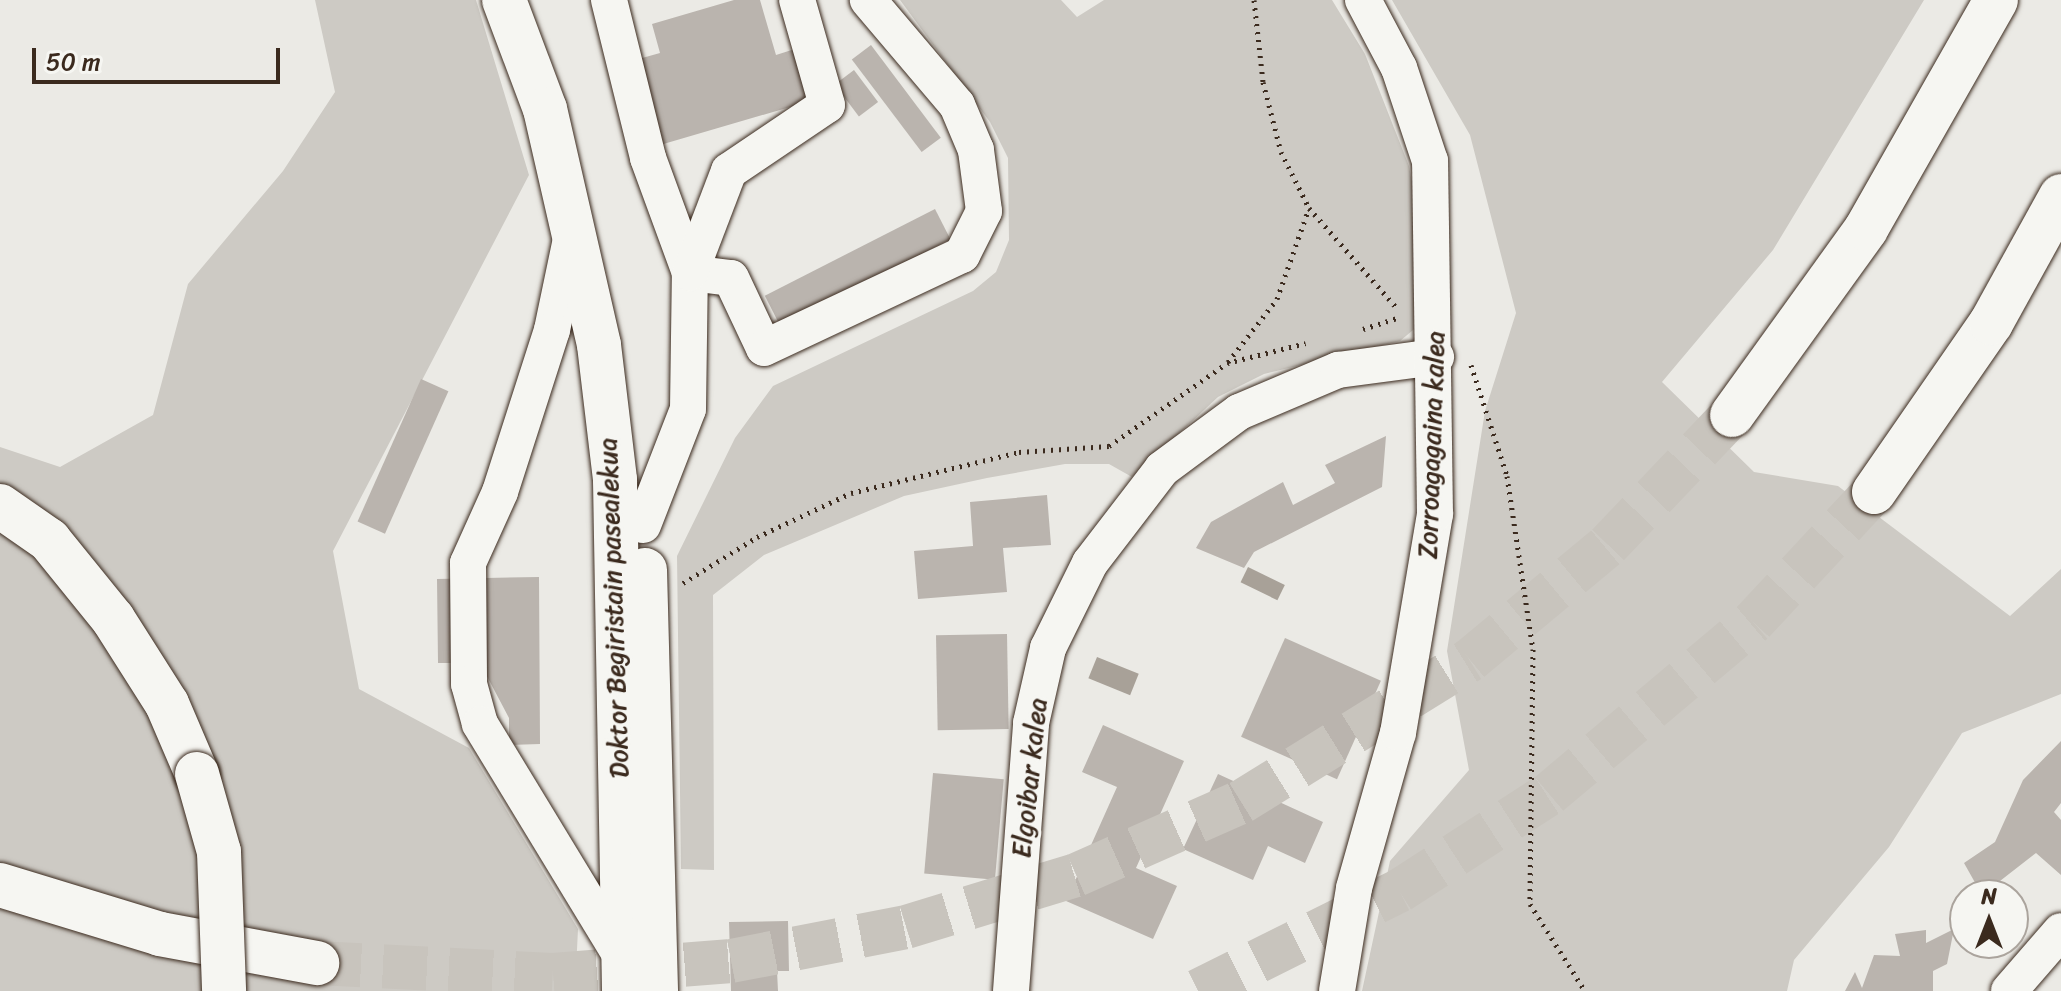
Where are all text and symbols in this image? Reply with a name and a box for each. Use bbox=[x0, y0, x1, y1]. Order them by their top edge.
scale bar bbox=[36, 32, 284, 82]
text: 50 m bbox=[46, 41, 101, 83]
street label: Zorroagagaina kalea bbox=[1412, 330, 1452, 560]
street label: Doktor Begiristain pasealekua bbox=[592, 436, 636, 780]
street label: Elgoibar kalea bbox=[1006, 697, 1054, 859]
text: N bbox=[1981, 877, 1997, 916]
north arrow bbox=[1949, 879, 2029, 959]

